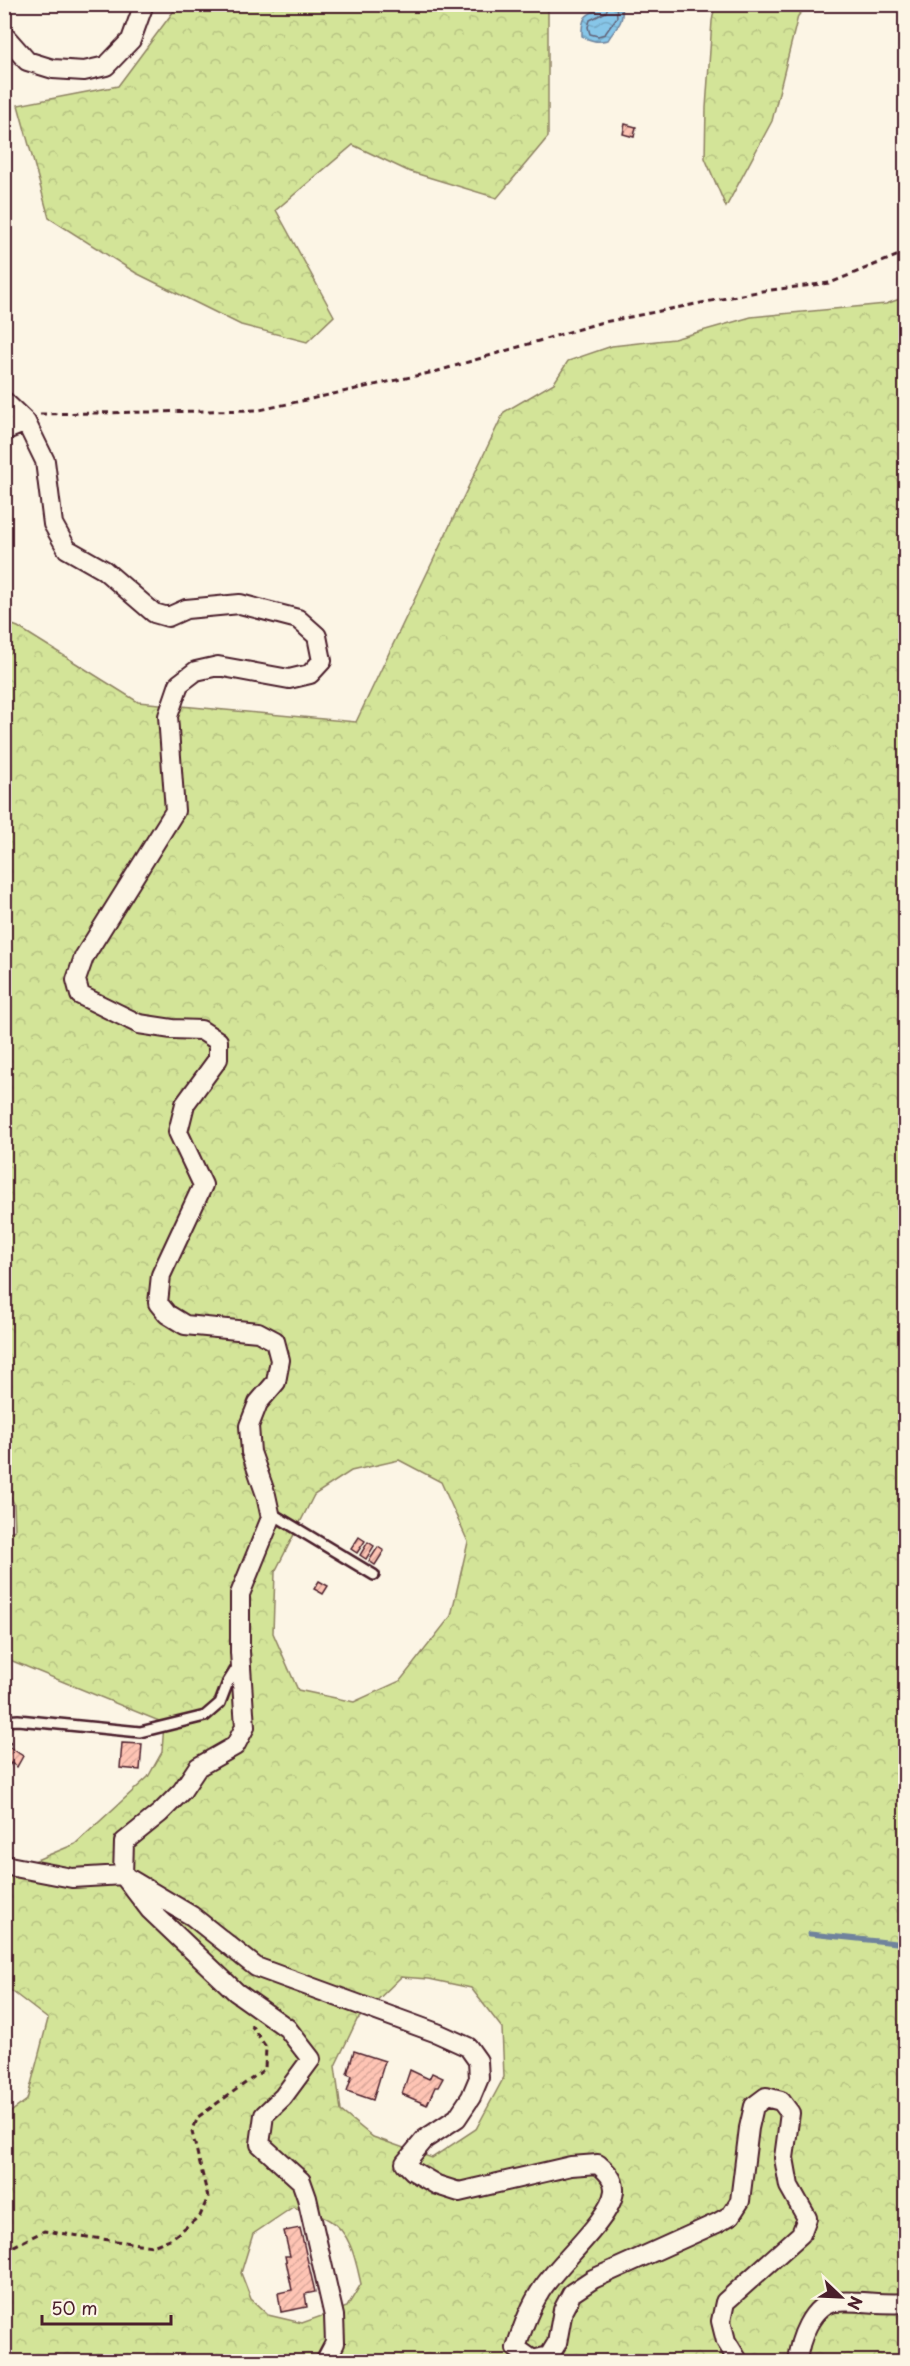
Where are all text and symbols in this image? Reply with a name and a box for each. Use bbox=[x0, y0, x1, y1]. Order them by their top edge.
north arrow bbox=[811, 2267, 871, 2327]
scale bar bbox=[42, 2288, 171, 2326]
text: N bbox=[842, 2293, 869, 2314]
text: 50 m bbox=[51, 2294, 98, 2321]

